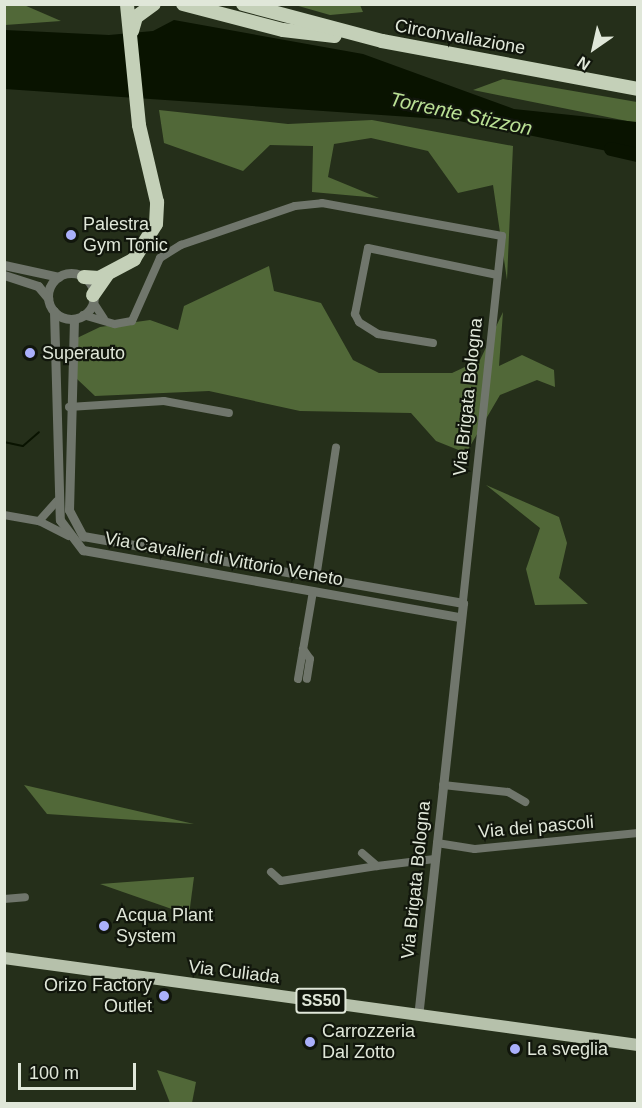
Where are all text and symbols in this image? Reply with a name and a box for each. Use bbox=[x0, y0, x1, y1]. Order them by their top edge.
street label: Circonvallazione bbox=[393, 15, 527, 59]
north arrow bbox=[564, 18, 624, 78]
text: N bbox=[574, 53, 593, 74]
water label: Torrente Stizzon bbox=[388, 87, 534, 141]
place label: Palestra Gym Tonic bbox=[83, 214, 168, 256]
marker: Palestra Gym Tonic bbox=[64, 228, 78, 242]
street label: Via Brigata Bologna bbox=[449, 317, 487, 477]
place label: Superauto bbox=[42, 342, 125, 364]
marker: Superauto bbox=[23, 346, 37, 360]
street label: Via Cavalieri di Vittorio Veneto bbox=[103, 527, 345, 591]
street label: Via Brigata Bologna bbox=[397, 800, 435, 960]
street label: Via dei pascoli bbox=[477, 811, 595, 843]
place label: Acqua Plant System bbox=[116, 905, 213, 948]
marker: Acqua Plant System bbox=[97, 919, 111, 933]
street label: Via Culiada bbox=[187, 956, 281, 988]
place label: Orizo Factory Outlet bbox=[44, 975, 152, 1018]
road number: SS50 bbox=[294, 988, 348, 1014]
marker: Orizo Factory Outlet bbox=[157, 989, 171, 1003]
place label: Carrozzeria Dal Zotto bbox=[322, 1021, 415, 1064]
marker: Carrozzeria Dal Zotto bbox=[303, 1035, 317, 1049]
place label: La sveglia bbox=[527, 1038, 608, 1060]
marker: La sveglia bbox=[508, 1042, 522, 1056]
scale bar bbox=[21, 1051, 140, 1089]
text: 100 m bbox=[29, 1063, 79, 1083]

